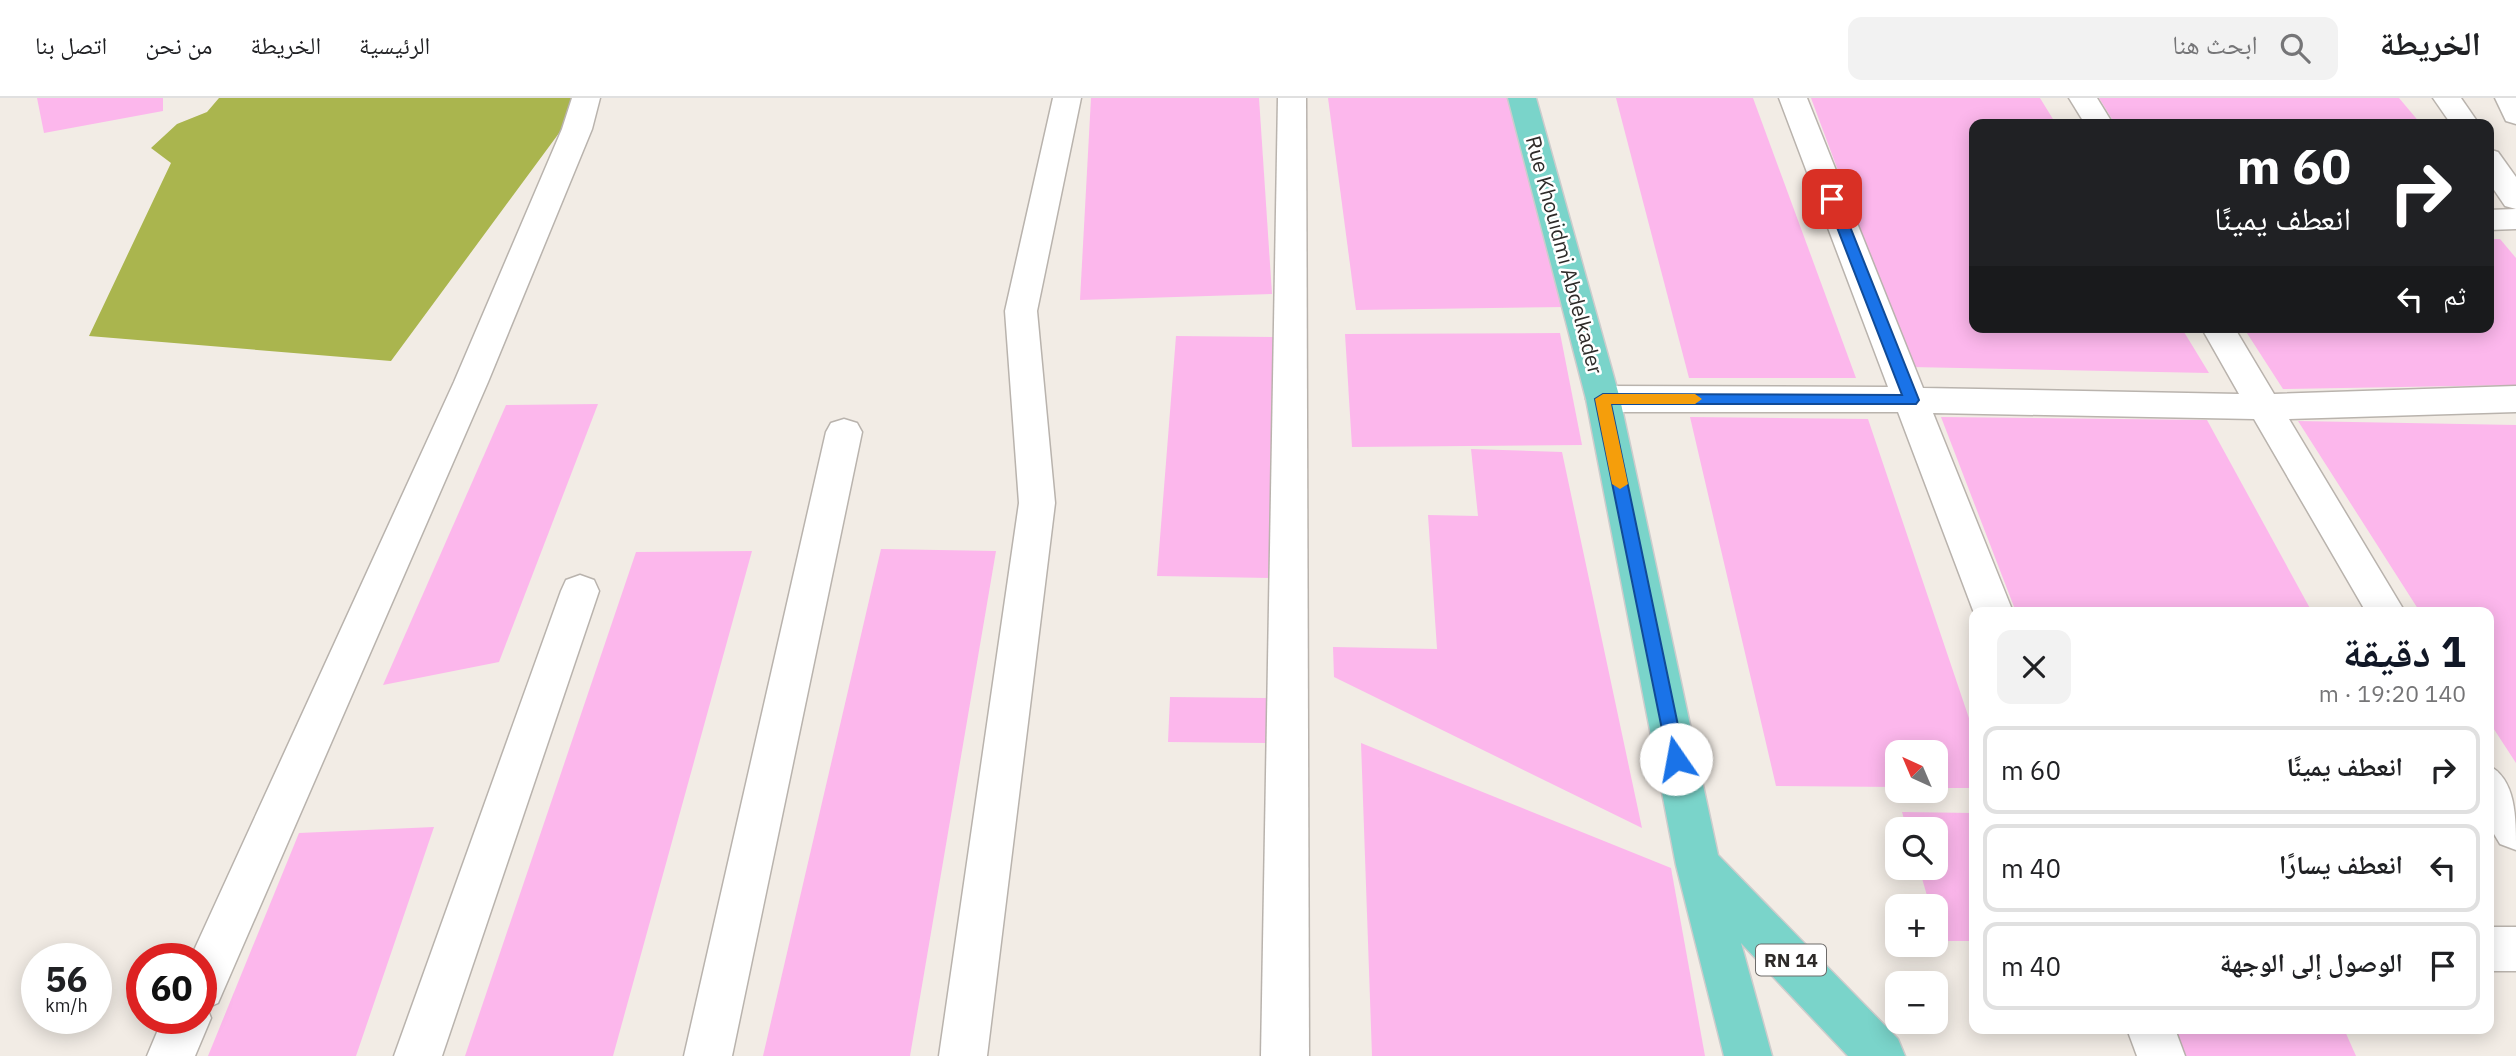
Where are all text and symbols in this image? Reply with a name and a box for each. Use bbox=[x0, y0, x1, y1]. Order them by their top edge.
search box bbox=[1848, 17, 2338, 80]
text: الخريطة bbox=[2380, 21, 2481, 64]
text: ابحث هنا bbox=[2172, 27, 2258, 61]
text: اتصل بنا bbox=[35, 29, 107, 61]
text: من نحن bbox=[145, 29, 212, 61]
text: الخريطة bbox=[250, 29, 321, 61]
text: الرئيسية bbox=[359, 29, 430, 61]
icon: search bbox=[2276, 29, 2314, 67]
street label: Rue Khouidmi Abdelkader bbox=[1520, 133, 1610, 377]
text: 60 m bbox=[2237, 134, 2351, 197]
icon: right bbox=[2375, 147, 2466, 238]
pin bbox=[1802, 169, 1862, 229]
icon: arrive bbox=[1813, 180, 1851, 218]
text: انعطف يمينًا bbox=[2214, 197, 2351, 239]
text: ثم bbox=[2443, 278, 2466, 312]
icon: left bbox=[2391, 280, 2429, 318]
text: 1 دقيقة bbox=[2343, 624, 2466, 679]
button: close bbox=[1997, 630, 2071, 704]
text: 140 m · 19:20 bbox=[2319, 678, 2466, 708]
position arrow bbox=[1639, 722, 1713, 796]
north arrow bbox=[1885, 740, 1948, 803]
map controls bbox=[1885, 740, 1948, 1034]
text: انعطف يمينًا bbox=[2287, 749, 2403, 783]
icon: right bbox=[2424, 751, 2462, 789]
text: 60 m bbox=[2001, 753, 2061, 787]
button: search bbox=[1885, 817, 1948, 880]
text: انعطف يسارًا bbox=[2279, 847, 2403, 881]
icon: left bbox=[2424, 849, 2462, 887]
text: 40 m bbox=[2001, 851, 2061, 885]
button: + bbox=[1885, 894, 1948, 957]
speed limit sign: 60 bbox=[126, 943, 217, 1034]
road number: RN 14 bbox=[1756, 944, 1826, 975]
text: الوصول إلى الوجهة bbox=[2220, 945, 2403, 979]
icon: arrive bbox=[2424, 947, 2462, 985]
text: 40 m bbox=[2001, 949, 2061, 983]
text: 56 bbox=[45, 956, 88, 1002]
button: − bbox=[1885, 971, 1948, 1034]
text: km/h bbox=[45, 994, 88, 1017]

